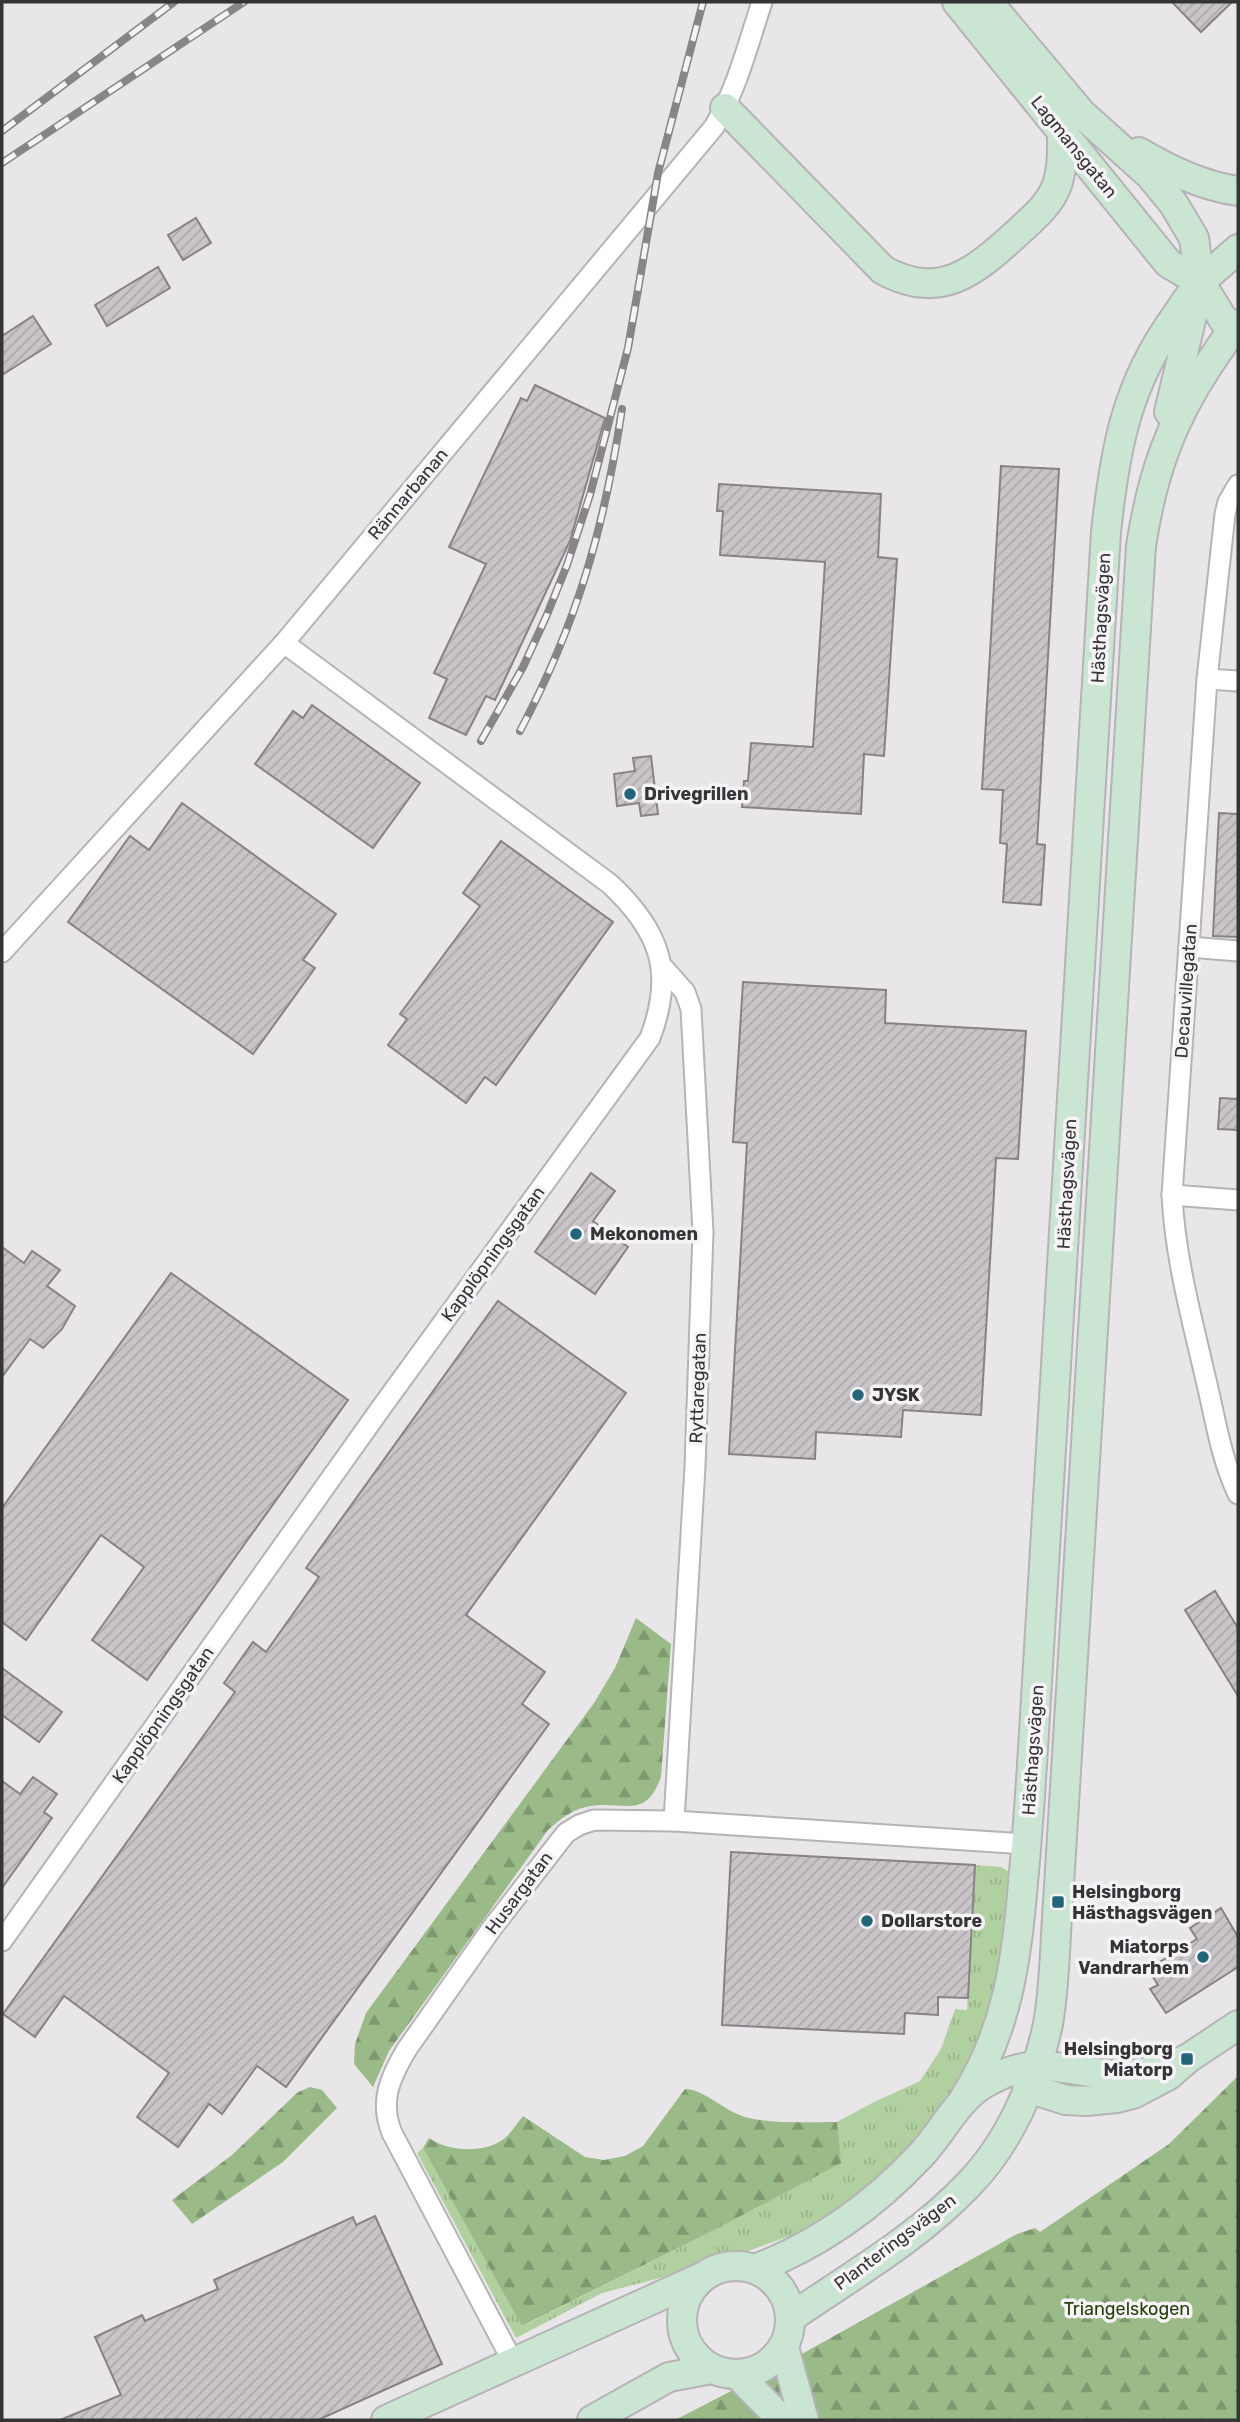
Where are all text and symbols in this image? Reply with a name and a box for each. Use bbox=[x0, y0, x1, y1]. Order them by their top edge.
street label: Lagmansgatan bbox=[1026, 91, 1122, 203]
street label: Rännarbanan bbox=[363, 444, 453, 544]
street label: Hästhagsvägen bbox=[1087, 552, 1115, 684]
place label: Drivegrillen bbox=[644, 783, 749, 805]
marker: Drivegrillen bbox=[622, 786, 638, 802]
street label: Decauvillegatan bbox=[1170, 923, 1202, 1059]
street label: Hästhagsvägen bbox=[1053, 1118, 1081, 1250]
street label: Kapplöpningsgatan bbox=[436, 1182, 550, 1326]
place label: Mekonomen bbox=[590, 1223, 698, 1245]
marker: Mekonomen bbox=[568, 1226, 584, 1242]
street label: Ryttaregatan bbox=[685, 1332, 711, 1444]
place label: JYSK bbox=[872, 1384, 920, 1406]
marker: JYSK bbox=[850, 1387, 866, 1403]
street label: Kapplöpningsgatan bbox=[108, 1642, 218, 1788]
street label: Hästhagsvägen bbox=[1017, 1684, 1049, 1816]
street label: Husargatan bbox=[481, 1847, 557, 1939]
place label: Helsingborg Hästhagsvägen bbox=[1072, 1881, 1212, 1924]
marker: Helsingborg Hästhagsvägen bbox=[1050, 1894, 1066, 1910]
place label: Dollarstore bbox=[881, 1910, 982, 1932]
marker: Dollarstore bbox=[859, 1913, 875, 1929]
place label: Miatorps Vandrarhem bbox=[1078, 1936, 1189, 1979]
marker: Miatorps Vandrarhem bbox=[1195, 1949, 1211, 1965]
place label: Helsingborg Miatorp bbox=[1064, 2038, 1173, 2081]
marker: Helsingborg Miatorp bbox=[1179, 2051, 1195, 2067]
street label: Planteringsvägen bbox=[830, 2189, 960, 2295]
park label: Triangelskogen bbox=[1064, 2298, 1190, 2320]

